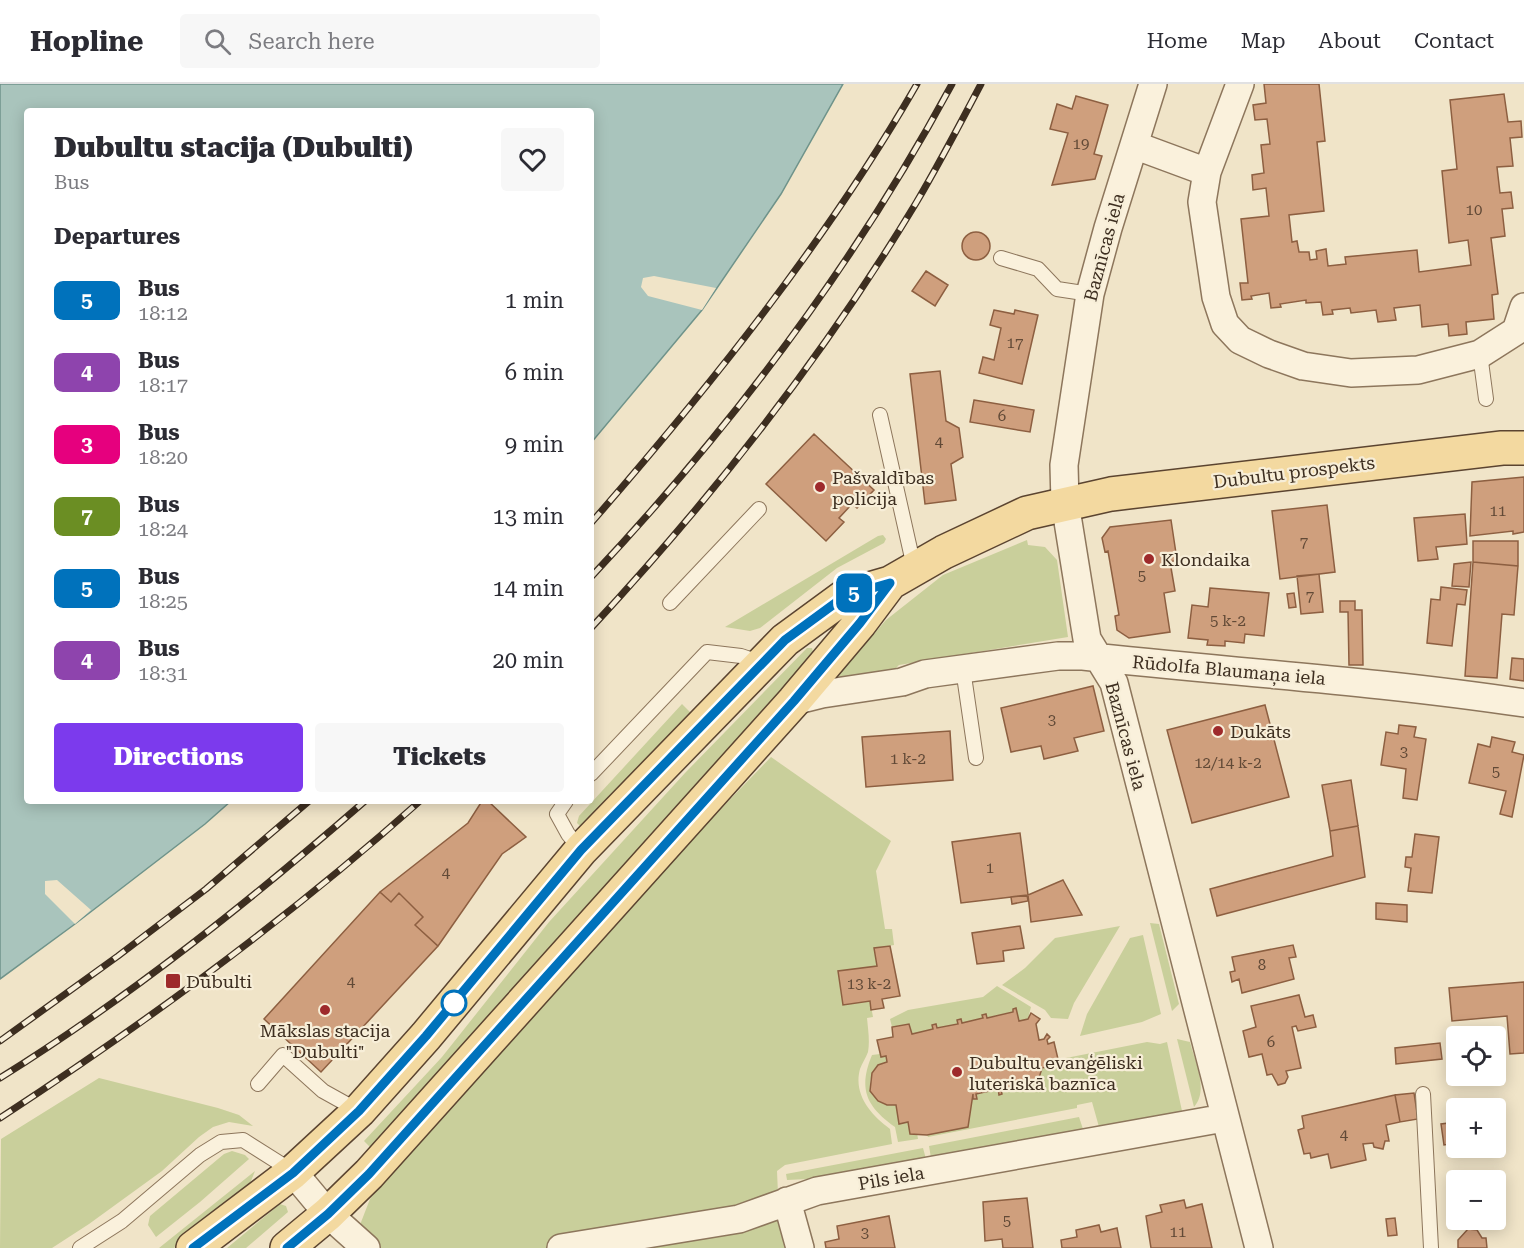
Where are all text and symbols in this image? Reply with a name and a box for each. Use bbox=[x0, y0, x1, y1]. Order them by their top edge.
search box bbox=[180, 14, 600, 68]
text: Hopline bbox=[30, 25, 144, 58]
icon: search bbox=[201, 25, 234, 58]
text: Search here bbox=[249, 29, 375, 54]
text: Home bbox=[1147, 29, 1208, 53]
text: Map bbox=[1241, 29, 1286, 53]
text: About bbox=[1319, 29, 1381, 53]
text: Contact bbox=[1414, 29, 1494, 53]
button: heart bbox=[501, 128, 564, 191]
text: Dubultu stacija (Dubulti) bbox=[54, 131, 413, 164]
house number: 19 bbox=[1073, 135, 1089, 153]
text: Bus bbox=[54, 170, 89, 194]
street label: Baznīcas iela bbox=[1079, 190, 1129, 303]
house number: 10 bbox=[1466, 201, 1482, 219]
text: Departures bbox=[54, 224, 180, 249]
text: Bus bbox=[138, 276, 180, 301]
text: 5 bbox=[81, 288, 93, 312]
text: 1 min bbox=[505, 288, 564, 313]
text: 18:12 bbox=[138, 301, 188, 325]
house number: 17 bbox=[1007, 334, 1023, 352]
text: Bus bbox=[138, 348, 180, 373]
text: 4 bbox=[81, 360, 93, 384]
text: 6 min bbox=[505, 360, 564, 385]
text: 18:17 bbox=[138, 373, 188, 397]
house number: 6 bbox=[998, 407, 1006, 425]
text: Bus bbox=[138, 420, 180, 445]
text: 3 bbox=[81, 432, 93, 456]
text: 9 min bbox=[505, 432, 564, 457]
house number: 4 bbox=[935, 433, 944, 451]
text: 18:20 bbox=[138, 445, 188, 469]
street label: Dubultu prospekts bbox=[1212, 452, 1376, 492]
place label: Pašvaldības policija bbox=[832, 467, 934, 509]
marker: Pašvaldības policija bbox=[813, 480, 827, 494]
text: Bus bbox=[138, 492, 180, 517]
house number: 11 bbox=[1490, 502, 1506, 520]
text: 7 bbox=[81, 504, 93, 528]
text: 13 min bbox=[493, 504, 564, 529]
text: 18:24 bbox=[138, 517, 188, 541]
house number: 7 bbox=[1300, 533, 1308, 551]
place label: Klondaika bbox=[1161, 549, 1250, 570]
marker: Klondaika bbox=[1142, 552, 1156, 566]
text: Bus bbox=[138, 564, 180, 589]
house number: 5 bbox=[1138, 567, 1146, 585]
line badge: 5 bbox=[834, 574, 874, 612]
text: 5 bbox=[81, 576, 93, 600]
text: 14 min bbox=[493, 576, 564, 601]
text: 5 bbox=[848, 581, 860, 605]
house number: 7 bbox=[1306, 587, 1314, 605]
text: 18:25 bbox=[138, 589, 188, 613]
house number: 5 k-2 bbox=[1210, 612, 1246, 630]
text: Bus bbox=[138, 636, 180, 661]
text: 4 bbox=[81, 648, 93, 672]
text: 20 min bbox=[493, 648, 564, 673]
street label: Rūdolfa Blaumaņa iela bbox=[1131, 651, 1327, 690]
text: 18:31 bbox=[138, 661, 188, 685]
street label: Baznīcas iela bbox=[1101, 680, 1151, 793]
house number: 3 bbox=[1048, 711, 1056, 729]
place label: Dukāts bbox=[1230, 721, 1291, 742]
button: Directions bbox=[54, 723, 303, 792]
button: Tickets bbox=[315, 723, 564, 792]
marker: Dukāts bbox=[1211, 724, 1225, 738]
house number: 3 bbox=[1400, 743, 1408, 761]
house number: 1 k-2 bbox=[890, 750, 926, 768]
house number: 12/14 k-2 bbox=[1194, 754, 1262, 772]
house number: 5 bbox=[1492, 763, 1500, 781]
house number: 1 bbox=[986, 859, 994, 877]
house number: 4 bbox=[442, 864, 451, 882]
house number: 8 bbox=[1258, 956, 1266, 974]
place label: Dubulti bbox=[186, 971, 252, 992]
marker: Dubulti bbox=[164, 972, 182, 990]
house number: 4 bbox=[347, 973, 356, 991]
house number: 13 k-2 bbox=[847, 975, 891, 993]
unlabelled marker bbox=[441, 990, 467, 1016]
marker: Mākslas stacija "Dubulti" bbox=[318, 1003, 332, 1017]
place label: Mākslas stacija "Dubulti" bbox=[260, 1020, 390, 1062]
map controls bbox=[1446, 1026, 1506, 1230]
button: locate bbox=[1446, 1026, 1506, 1086]
house number: 6 bbox=[1267, 1033, 1275, 1051]
place label: Dubultu evanģēliski luteriskā baznīca bbox=[969, 1052, 1143, 1094]
marker: Dubultu evanģēliski luteriskā baznīca bbox=[950, 1065, 964, 1079]
button: + bbox=[1446, 1098, 1506, 1158]
house number: 4 bbox=[1340, 1126, 1349, 1144]
street label: Pils iela bbox=[856, 1162, 926, 1194]
button: − bbox=[1446, 1170, 1506, 1230]
house number: 5 bbox=[1003, 1212, 1011, 1230]
house number: 11 bbox=[1170, 1223, 1186, 1241]
house number: 3 bbox=[861, 1224, 869, 1242]

